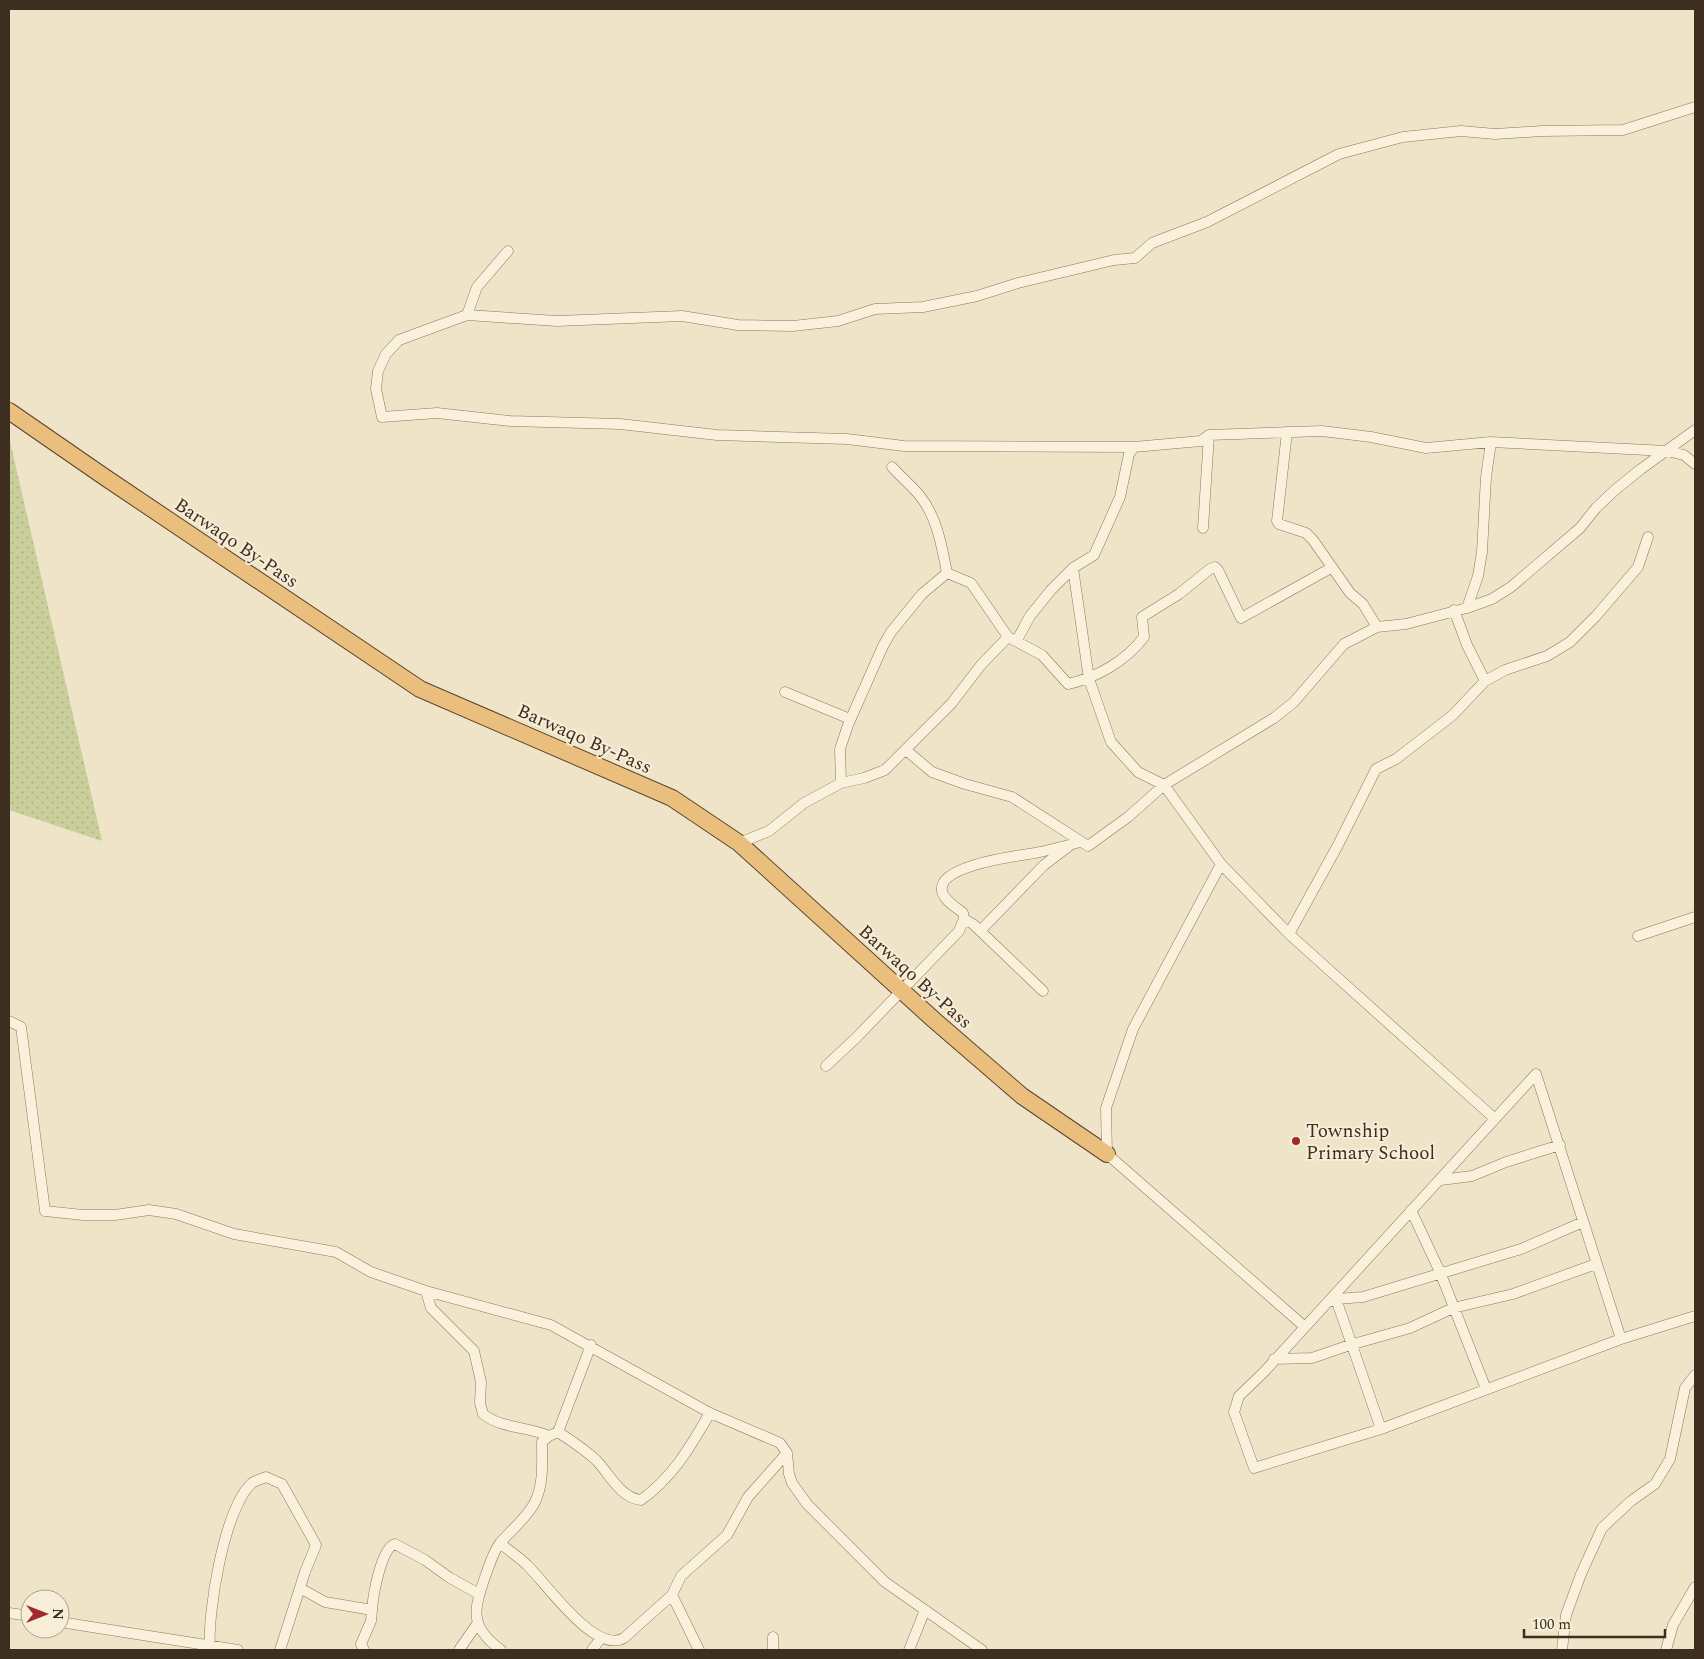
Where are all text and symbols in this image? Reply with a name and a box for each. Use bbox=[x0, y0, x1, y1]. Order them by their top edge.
street label: Barwaqo By-Pass bbox=[168, 491, 304, 596]
street label: Barwaqo By-Pass bbox=[512, 697, 656, 782]
street label: Barwaqo By-Pass bbox=[852, 918, 978, 1036]
place label: Township Primary School bbox=[1306, 1117, 1435, 1168]
marker: Township Primary School bbox=[1290, 1135, 1302, 1147]
north arrow bbox=[20, 1589, 70, 1639]
scale bar bbox=[1524, 1606, 1665, 1638]
text: N bbox=[47, 1608, 68, 1620]
text: 100 m bbox=[1532, 1613, 1571, 1636]

